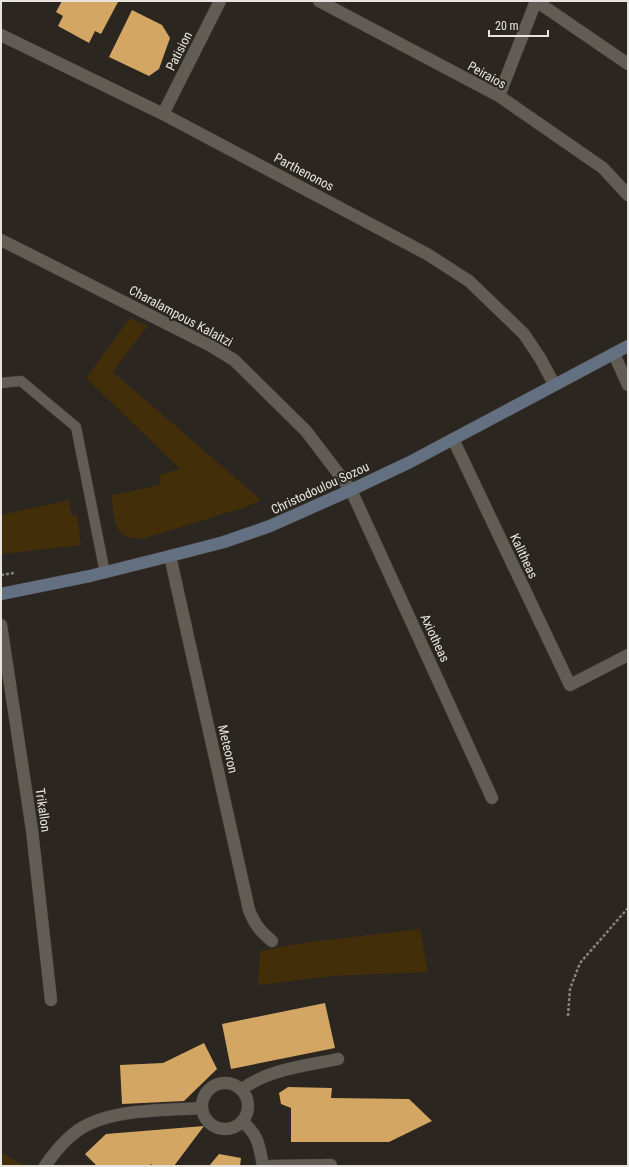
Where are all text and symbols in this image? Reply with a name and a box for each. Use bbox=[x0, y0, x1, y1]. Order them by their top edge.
scale bar bbox=[489, 12, 548, 38]
text: 20 m bbox=[495, 19, 519, 33]
street label: Patision bbox=[163, 29, 195, 73]
street label: Peiraios bbox=[465, 58, 509, 92]
street label: Parthenonos bbox=[272, 150, 336, 194]
street label: Charalampous Kalaitzi bbox=[127, 282, 235, 350]
street label: Christodoulou Sozou bbox=[269, 459, 371, 517]
street label: Kalitheas bbox=[507, 531, 541, 581]
street label: Axiotheas bbox=[417, 612, 453, 664]
street label: Meteoron bbox=[215, 723, 241, 775]
street label: Trikallon bbox=[33, 787, 53, 833]

